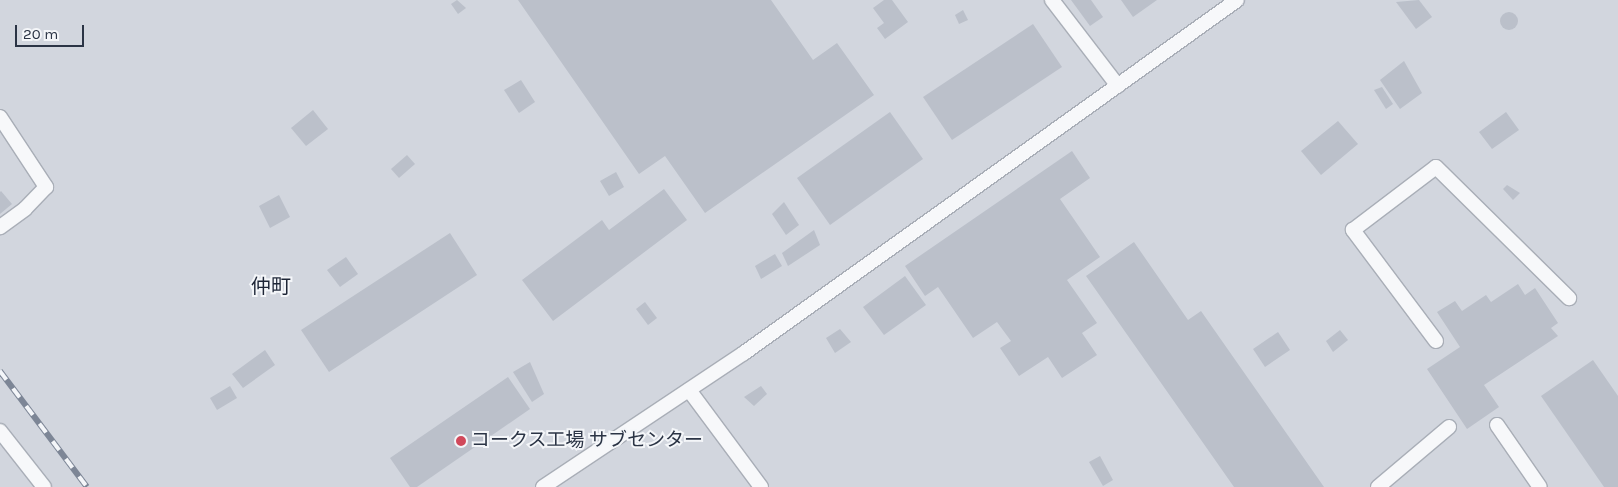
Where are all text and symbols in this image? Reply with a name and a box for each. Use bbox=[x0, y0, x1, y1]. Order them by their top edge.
scale bar bbox=[18, 15, 86, 47]
text: 20 m bbox=[23, 25, 58, 43]
district label: 仲町 bbox=[251, 274, 291, 298]
place label: コークス工場 サブセンター bbox=[471, 430, 704, 452]
marker: コークス工場 サブセンター bbox=[455, 435, 467, 447]

